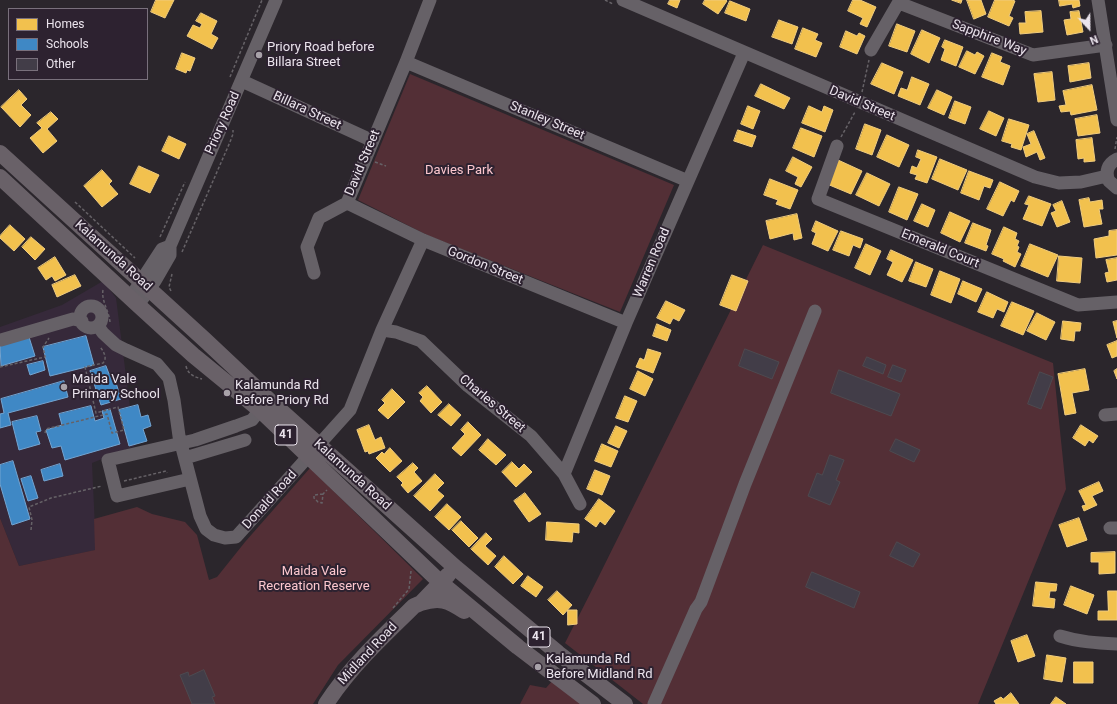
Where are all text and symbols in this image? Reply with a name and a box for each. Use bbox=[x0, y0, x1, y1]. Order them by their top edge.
legend bbox=[8, 8, 148, 80]
north arrow bbox=[1069, 8, 1109, 48]
text: Homes bbox=[46, 17, 84, 31]
street label: Sapphire Way bbox=[950, 17, 1028, 59]
text: N bbox=[1088, 32, 1100, 47]
text: Schools bbox=[46, 37, 89, 51]
place label: Priory Road before Billara Street bbox=[267, 40, 374, 71]
marker: Priory Road before Billara Street bbox=[254, 50, 264, 60]
text: Other bbox=[46, 57, 75, 71]
street label: David Street bbox=[827, 83, 897, 125]
street label: Billara Street bbox=[270, 88, 344, 134]
street label: Priory Road bbox=[202, 89, 244, 157]
street label: Stanley Street bbox=[507, 98, 587, 144]
street label: David Street bbox=[342, 128, 384, 198]
park label: Davies Park bbox=[425, 163, 493, 179]
street label: Kalamunda Road bbox=[71, 217, 155, 295]
street label: Warren Road bbox=[630, 226, 674, 300]
street label: Emerald Court bbox=[899, 226, 981, 272]
street label: Gordon Street bbox=[445, 244, 525, 288]
place label: Maida Vale Primary School bbox=[72, 372, 160, 403]
street label: Charles Street bbox=[456, 372, 528, 436]
place label: Kalamunda Rd Before Priory Rd bbox=[235, 378, 329, 409]
marker: Maida Vale Primary School bbox=[59, 382, 69, 392]
marker: Kalamunda Rd Before Priory Rd bbox=[222, 388, 232, 398]
road number: 41 bbox=[275, 425, 297, 445]
street label: Kalamunda Road bbox=[310, 436, 394, 514]
street label: Donald Road bbox=[240, 467, 300, 533]
park label: Maida Vale Recreation Reserve bbox=[258, 564, 370, 595]
street label: Midland Road bbox=[335, 620, 401, 688]
road number: 41 bbox=[528, 627, 550, 647]
place label: Kalamunda Rd Before Midland Rd bbox=[546, 652, 652, 683]
marker: Kalamunda Rd Before Midland Rd bbox=[533, 662, 543, 672]

